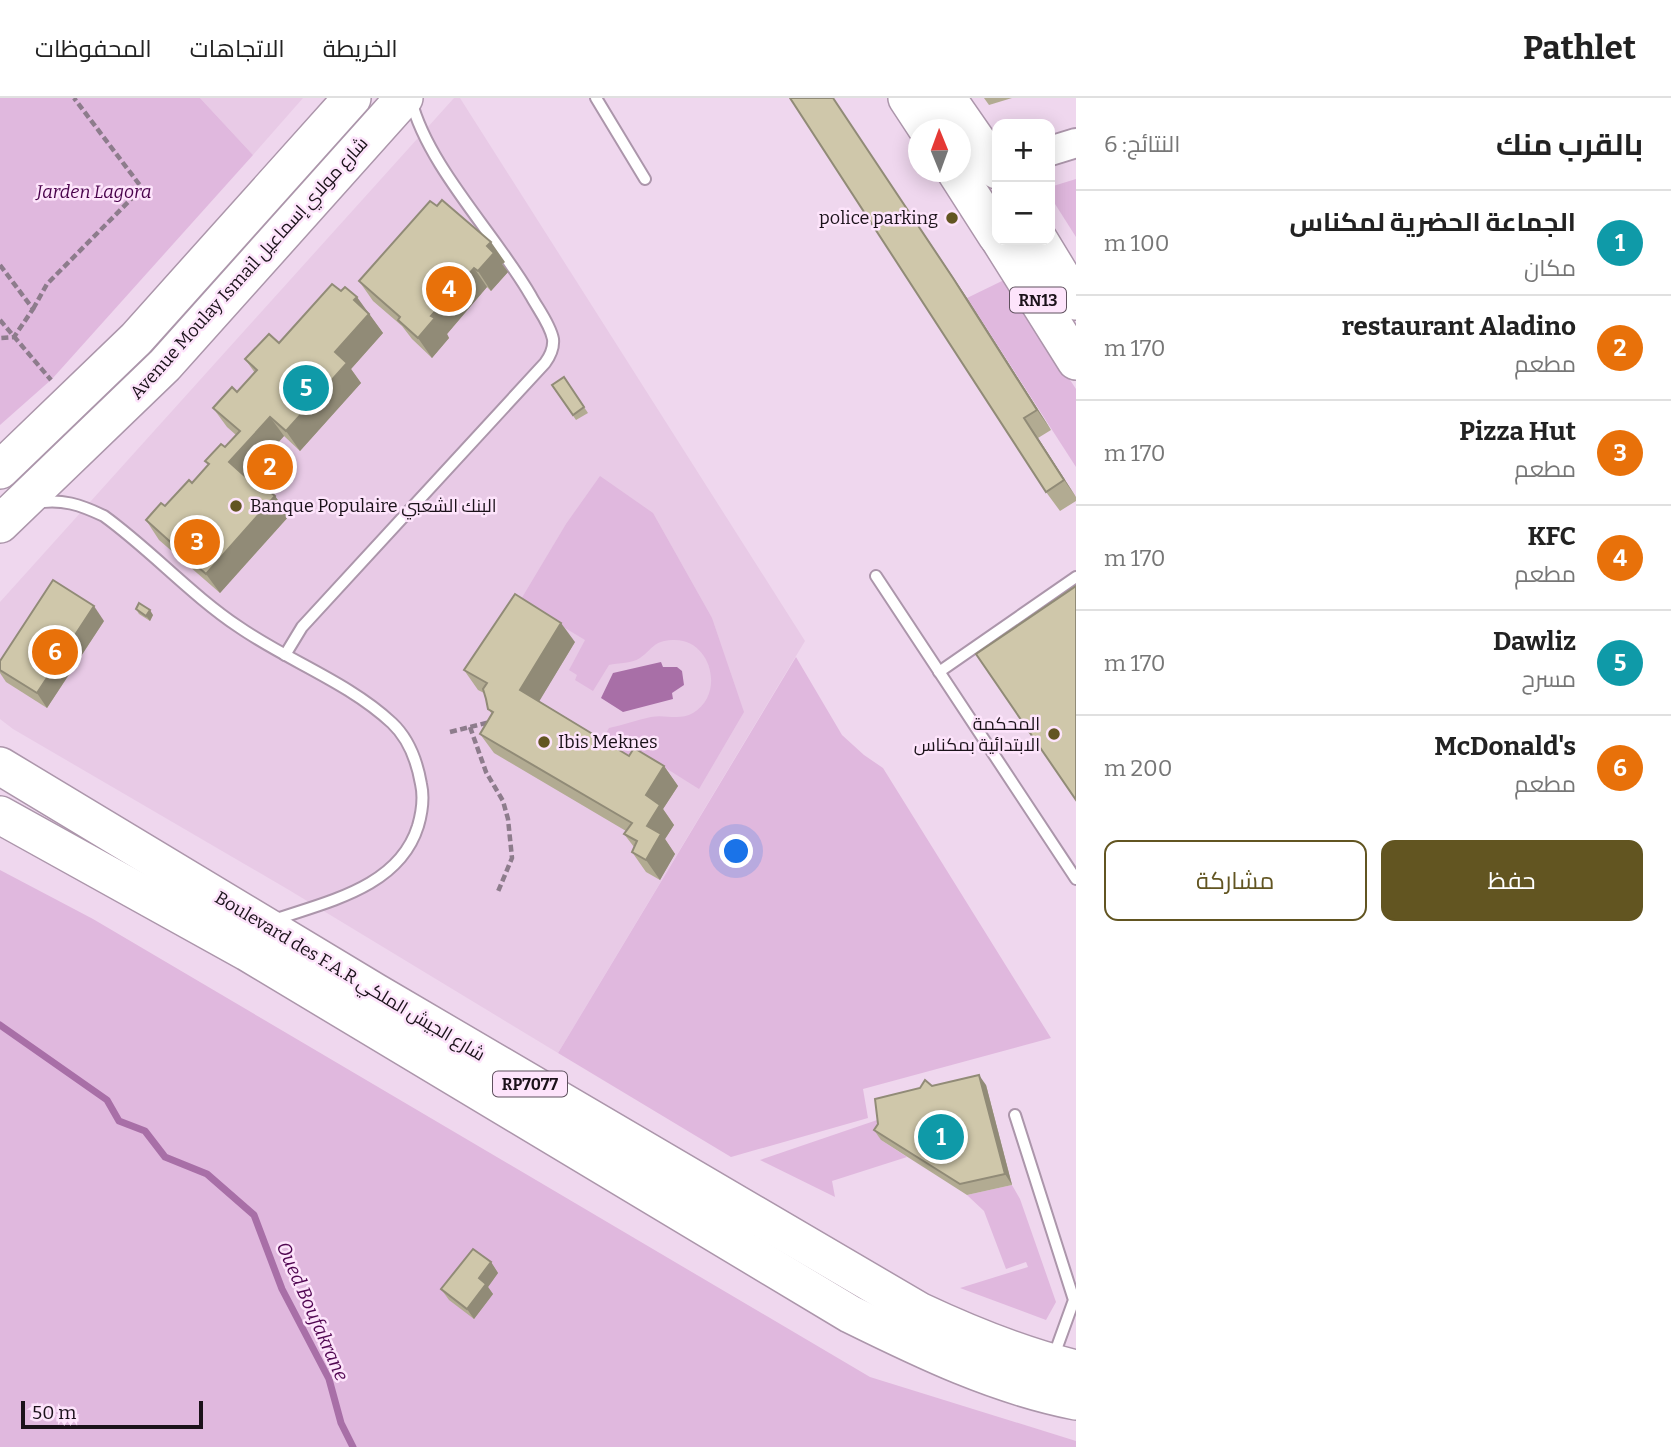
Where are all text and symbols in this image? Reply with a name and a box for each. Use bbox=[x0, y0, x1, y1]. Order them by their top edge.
text: Pathlet bbox=[1523, 28, 1636, 68]
text: المحفوظات bbox=[35, 35, 152, 63]
text: الاتجاهات bbox=[190, 35, 285, 63]
text: الخريطة bbox=[323, 35, 398, 63]
north arrow bbox=[908, 119, 971, 182]
map controls bbox=[992, 119, 1055, 245]
button: + bbox=[992, 119, 1055, 182]
text: بالقرب منك bbox=[1496, 127, 1643, 163]
text: النتائج: 6 bbox=[1104, 130, 1180, 158]
street label: Avenue Moulay Ismail شارع مولاي إسماعيل bbox=[125, 133, 375, 405]
park label: Jarden Lagora bbox=[35, 181, 151, 203]
button: − bbox=[992, 182, 1055, 245]
place label: police parking bbox=[819, 207, 938, 229]
text: الجماعة الحضرية لمكناس bbox=[1290, 207, 1576, 238]
marker: police parking bbox=[944, 210, 960, 226]
text: 100 m bbox=[1104, 229, 1169, 257]
text: 1 bbox=[1615, 229, 1625, 257]
text: مكان bbox=[1524, 254, 1576, 282]
pin: 4 bbox=[426, 263, 472, 315]
road number: RN13 bbox=[1010, 288, 1066, 312]
text: restaurant Aladino bbox=[1342, 311, 1576, 342]
text: 170 m bbox=[1104, 334, 1166, 362]
text: 2 bbox=[1614, 334, 1626, 362]
text: مطعم bbox=[1514, 350, 1576, 378]
pin: 5 bbox=[283, 362, 329, 414]
text: Pizza Hut bbox=[1459, 416, 1576, 447]
text: 170 m bbox=[1104, 439, 1166, 467]
text: 3 bbox=[1613, 439, 1627, 467]
pin: 2 bbox=[247, 441, 293, 493]
text: مطعم bbox=[1514, 455, 1576, 483]
place label: Banque Populaire البنك الشعبي bbox=[250, 495, 497, 520]
marker: Banque Populaire البنك الشعبي bbox=[228, 498, 244, 514]
pin: 3 bbox=[174, 516, 220, 568]
text: KFC bbox=[1527, 521, 1576, 552]
text: 170 m bbox=[1104, 544, 1166, 572]
text: 4 bbox=[1613, 544, 1627, 572]
text: مطعم bbox=[1514, 560, 1576, 588]
pin: 6 bbox=[32, 626, 78, 678]
text: Dawliz bbox=[1493, 626, 1576, 657]
text: 170 m bbox=[1104, 649, 1166, 677]
text: 5 bbox=[1614, 649, 1626, 677]
text: مسرح bbox=[1522, 665, 1576, 693]
place label: المحكمة الابتدائية بمكناس bbox=[914, 713, 1040, 756]
marker: المحكمة الابتدائية بمكناس bbox=[1046, 726, 1062, 742]
place label: Ibis Meknes bbox=[558, 731, 658, 753]
text: McDonald's bbox=[1434, 731, 1576, 762]
marker: Ibis Meknes bbox=[536, 734, 552, 750]
text: 200 m bbox=[1104, 754, 1173, 782]
text: 6 bbox=[1613, 754, 1627, 782]
text: مطعم bbox=[1514, 770, 1576, 798]
your location bbox=[719, 834, 753, 868]
button: مشاركة bbox=[1104, 840, 1367, 921]
button: حفظ bbox=[1381, 840, 1643, 921]
street label: Boulevard des F.A.R شارع الجيش الملكي bbox=[209, 886, 489, 1068]
road number: RP7077 bbox=[493, 1072, 567, 1096]
pin: 1 bbox=[918, 1111, 964, 1163]
water label: Oued Boufakrane bbox=[272, 1238, 354, 1385]
scale bar bbox=[21, 1398, 203, 1430]
text: 50 m bbox=[32, 1401, 76, 1424]

